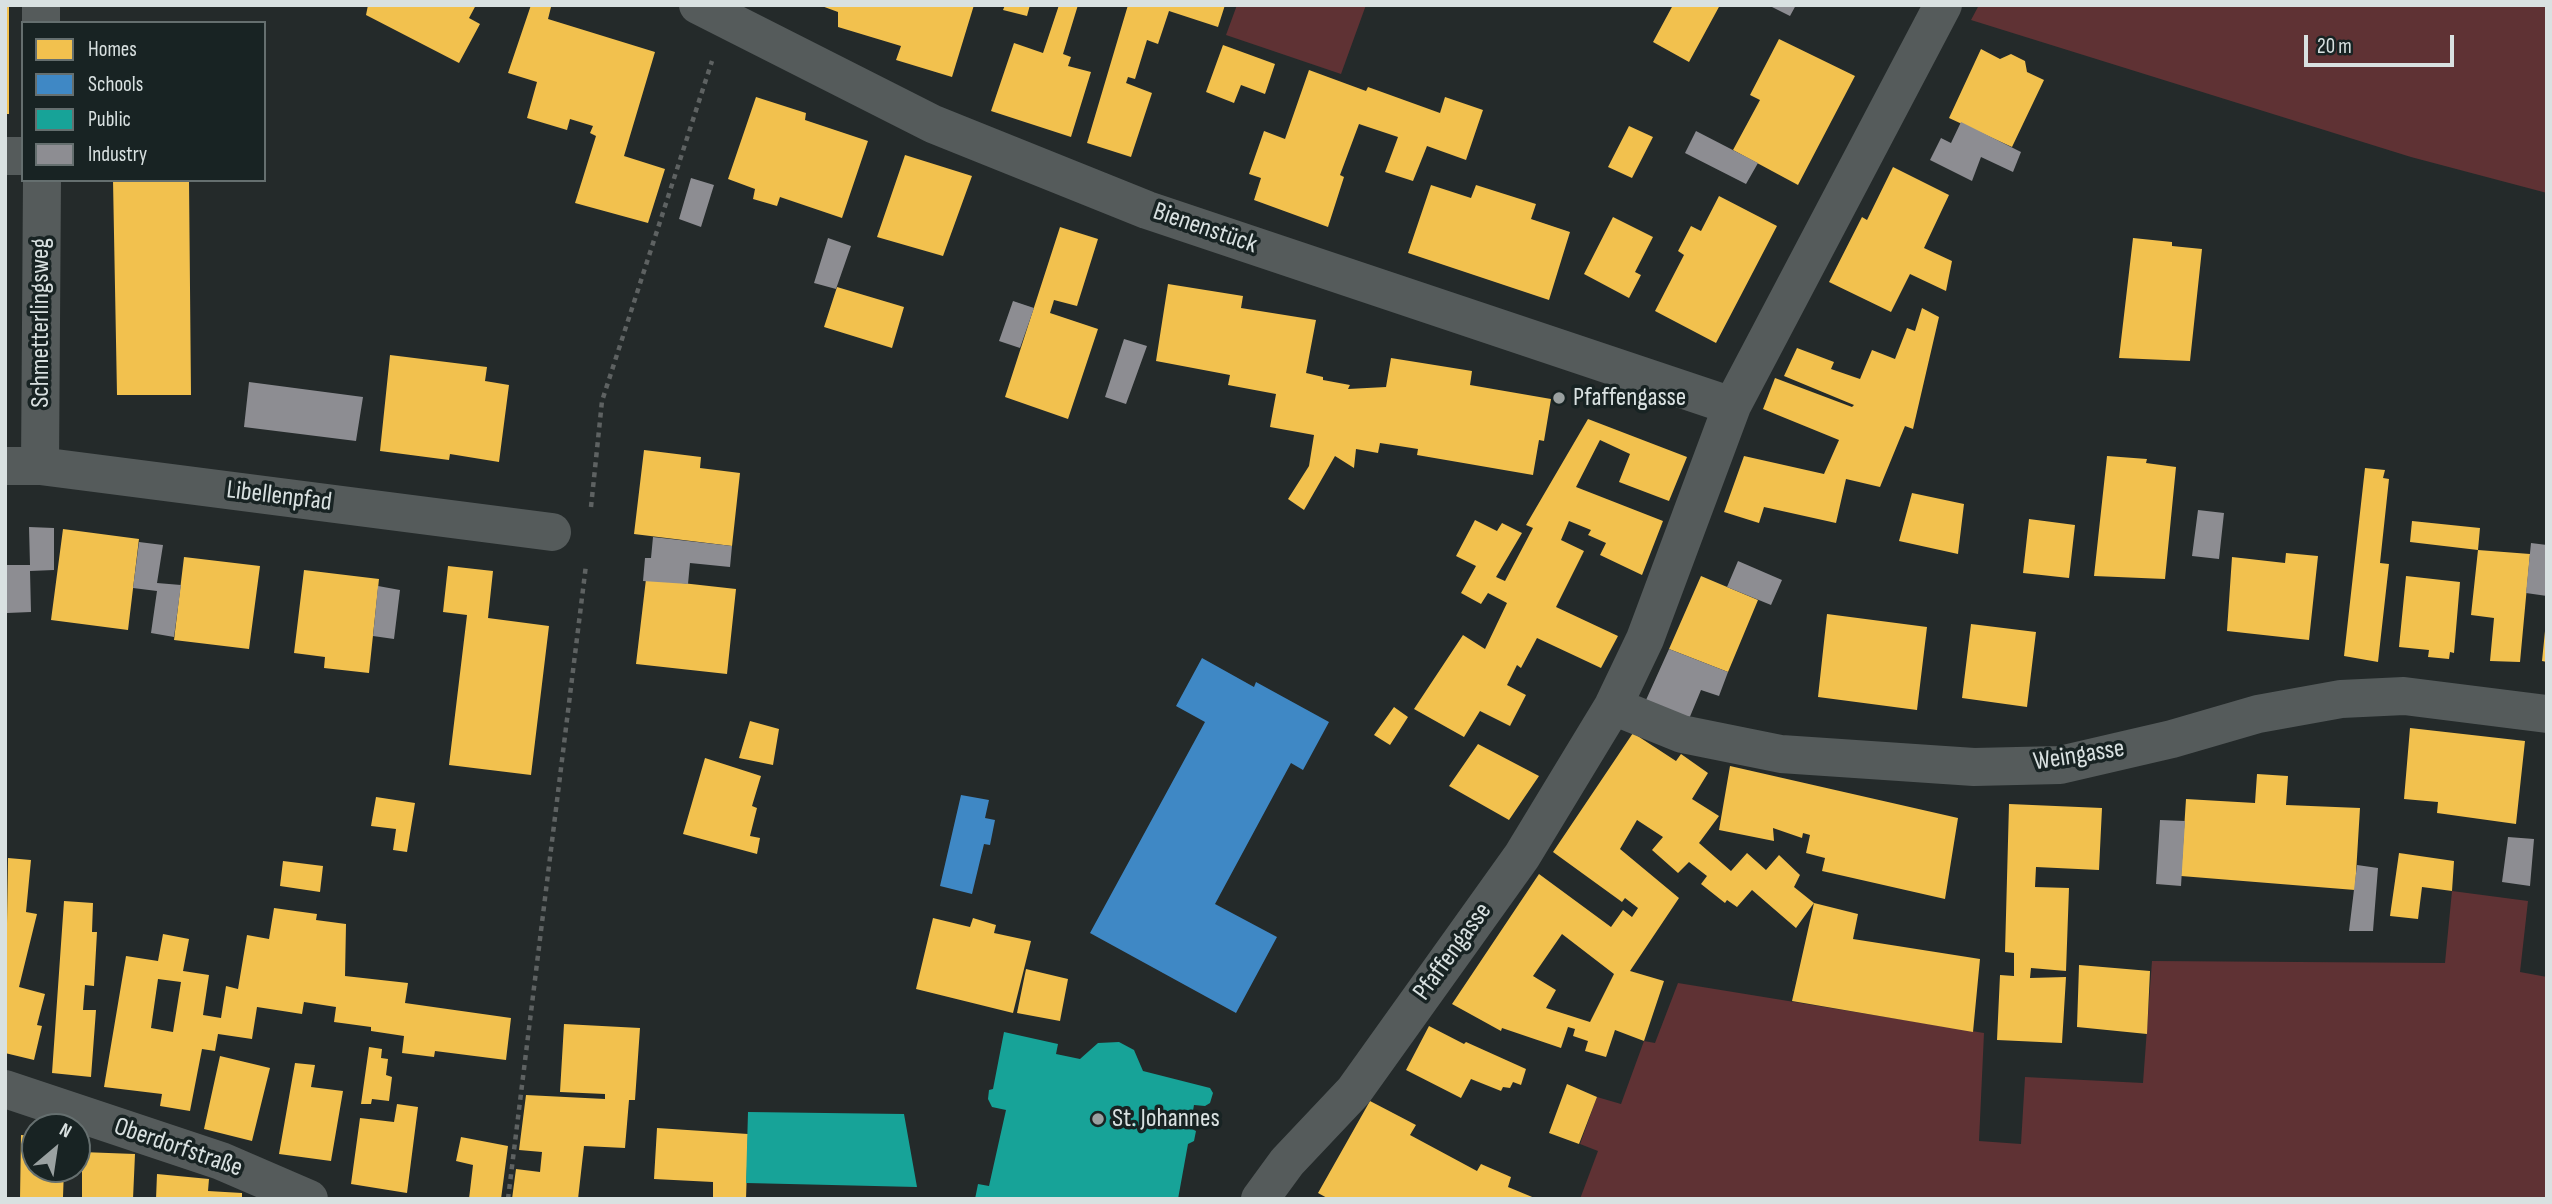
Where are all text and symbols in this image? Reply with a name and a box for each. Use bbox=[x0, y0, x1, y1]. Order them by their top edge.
legend bbox=[21, 21, 266, 182]
scale bar bbox=[2307, 21, 2458, 65]
text: 20 m bbox=[2317, 34, 2352, 59]
text: Homes bbox=[88, 37, 137, 62]
text: Schools bbox=[88, 72, 143, 97]
text: Public bbox=[88, 107, 131, 132]
text: Industry bbox=[88, 142, 147, 167]
street label: Bienenstück bbox=[1149, 197, 1261, 261]
street label: Schmetterlingsweg bbox=[25, 238, 57, 408]
place label: Pfaffengasse bbox=[1573, 382, 1686, 414]
marker: Pfaffengasse bbox=[1551, 390, 1567, 406]
street label: Libellenpfad bbox=[225, 475, 333, 519]
street label: Weingasse bbox=[2031, 733, 2127, 779]
street label: Pfaffengasse bbox=[1407, 897, 1499, 1007]
place label: St. Johannes bbox=[1112, 1103, 1220, 1135]
street label: Oberdorfstraße bbox=[110, 1111, 246, 1185]
marker: St. Johannes bbox=[1090, 1111, 1106, 1127]
north arrow bbox=[21, 1113, 91, 1183]
text: N bbox=[55, 1118, 75, 1143]

